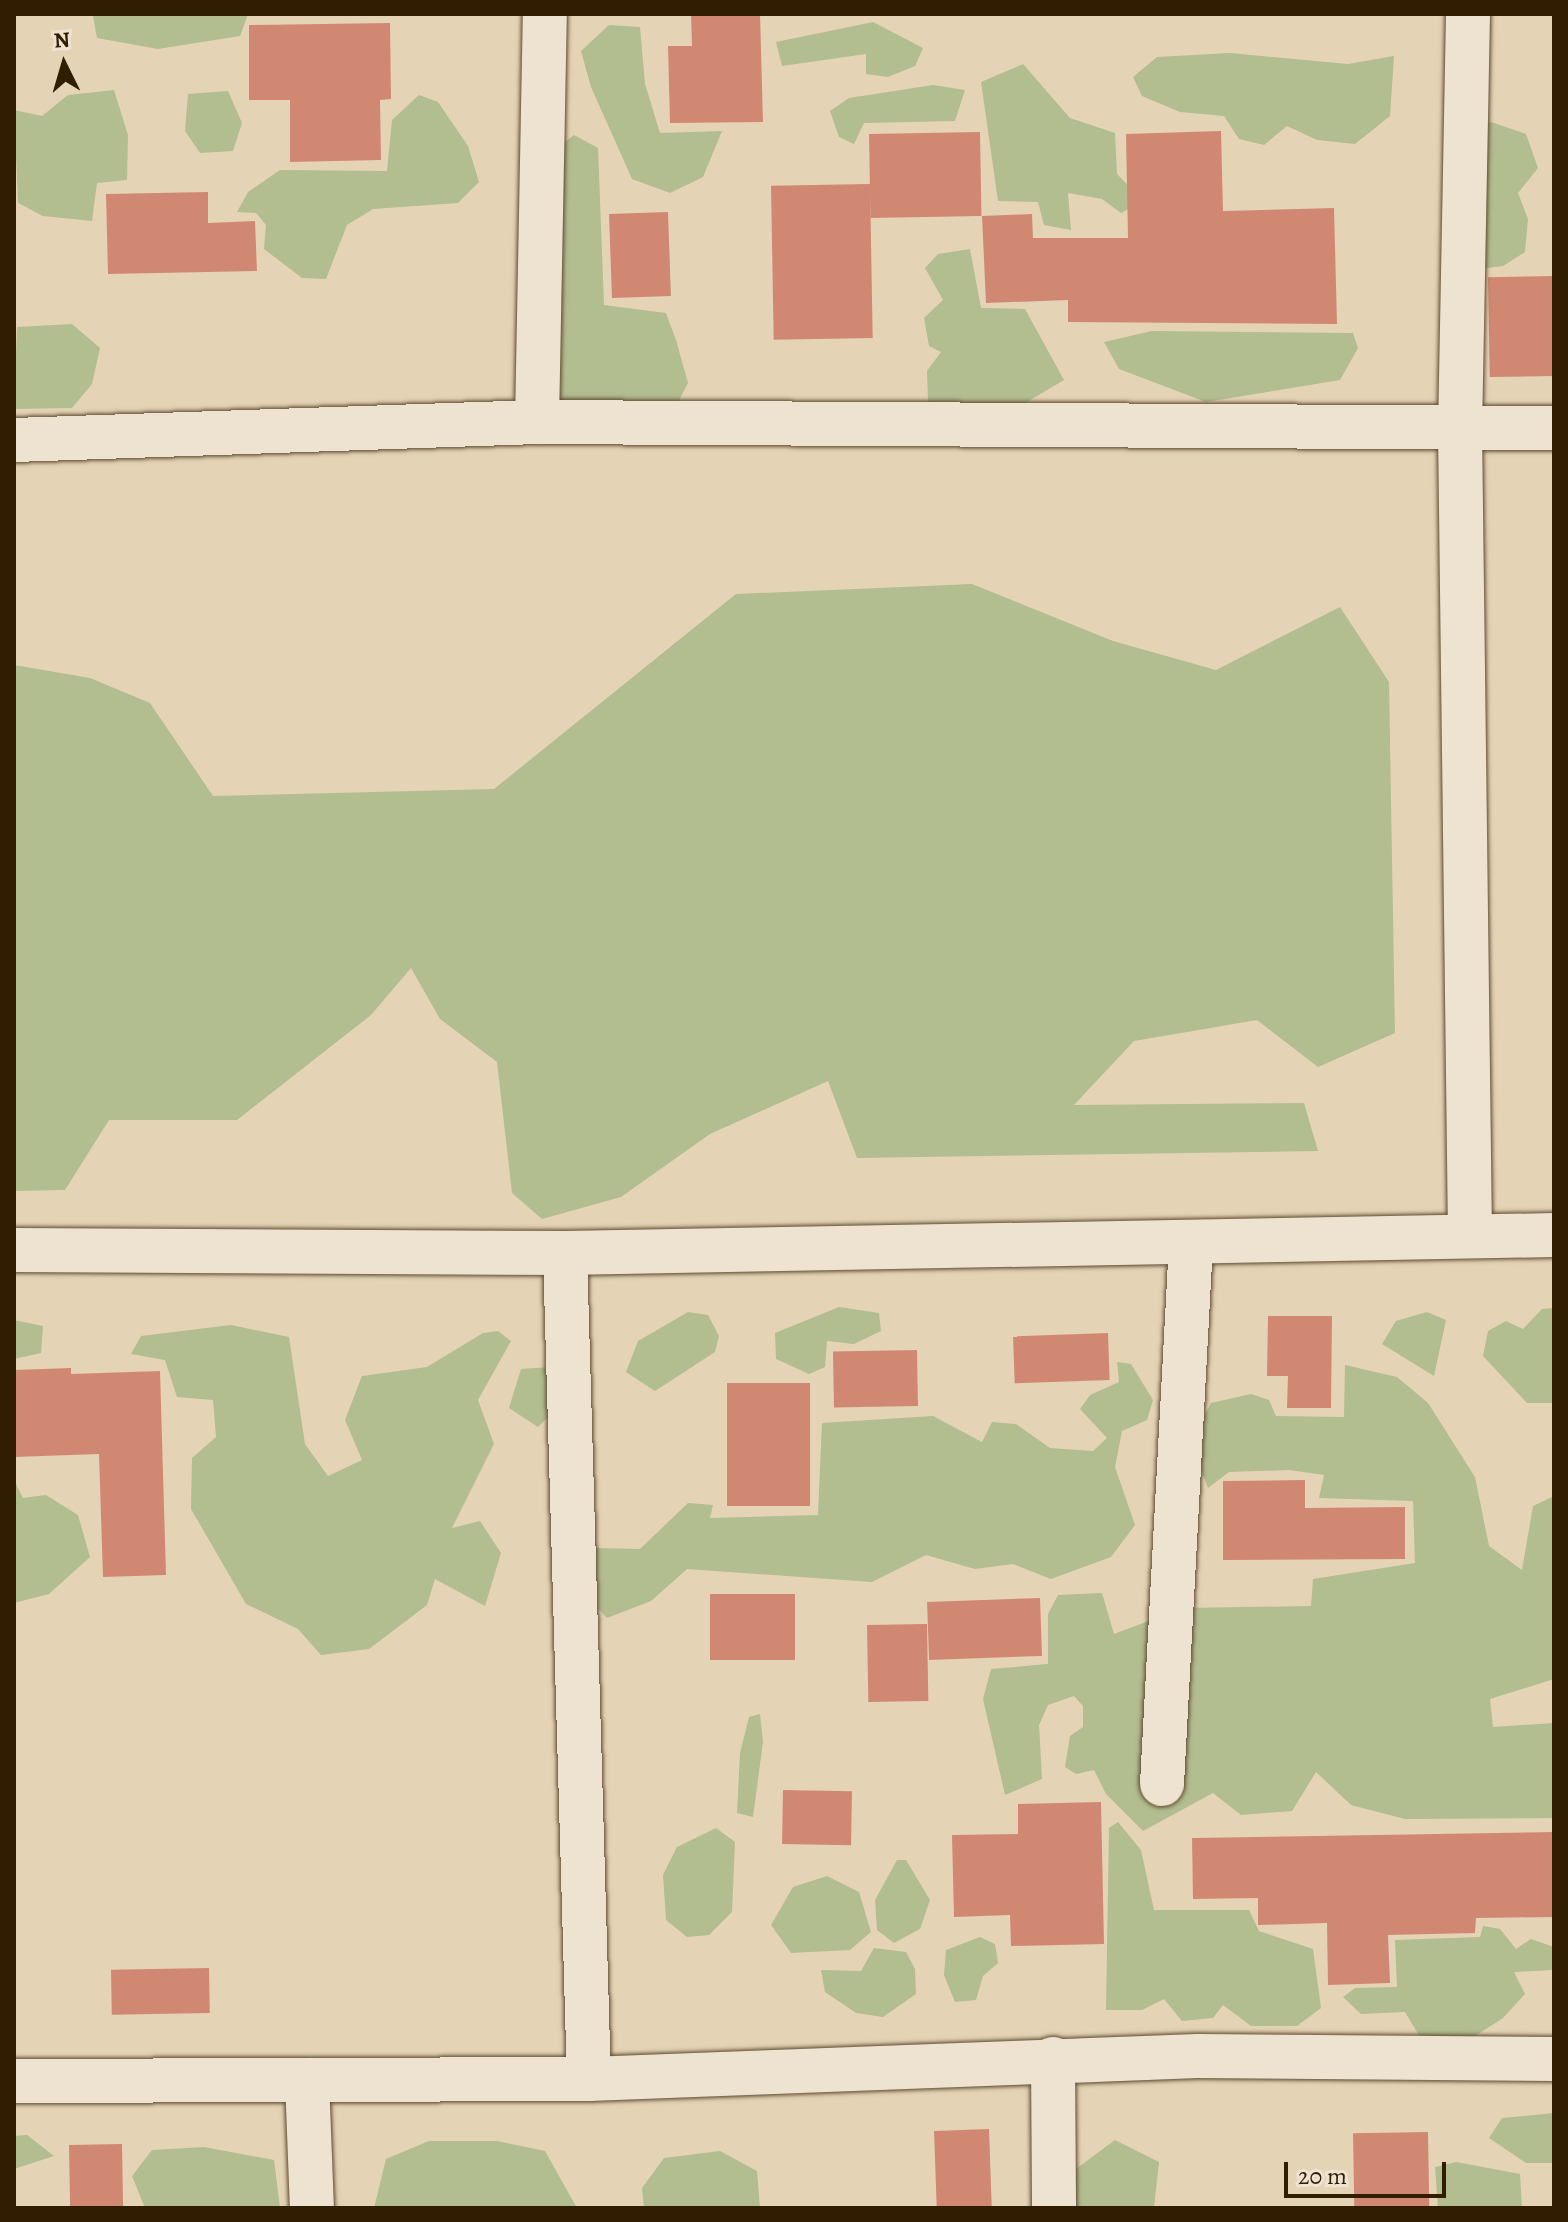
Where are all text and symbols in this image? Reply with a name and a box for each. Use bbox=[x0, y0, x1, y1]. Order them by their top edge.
north arrow bbox=[24, 24, 104, 104]
text: N bbox=[53, 24, 71, 56]
scale bar bbox=[1288, 2146, 1450, 2196]
text: 20 m bbox=[1298, 2160, 1347, 2192]

